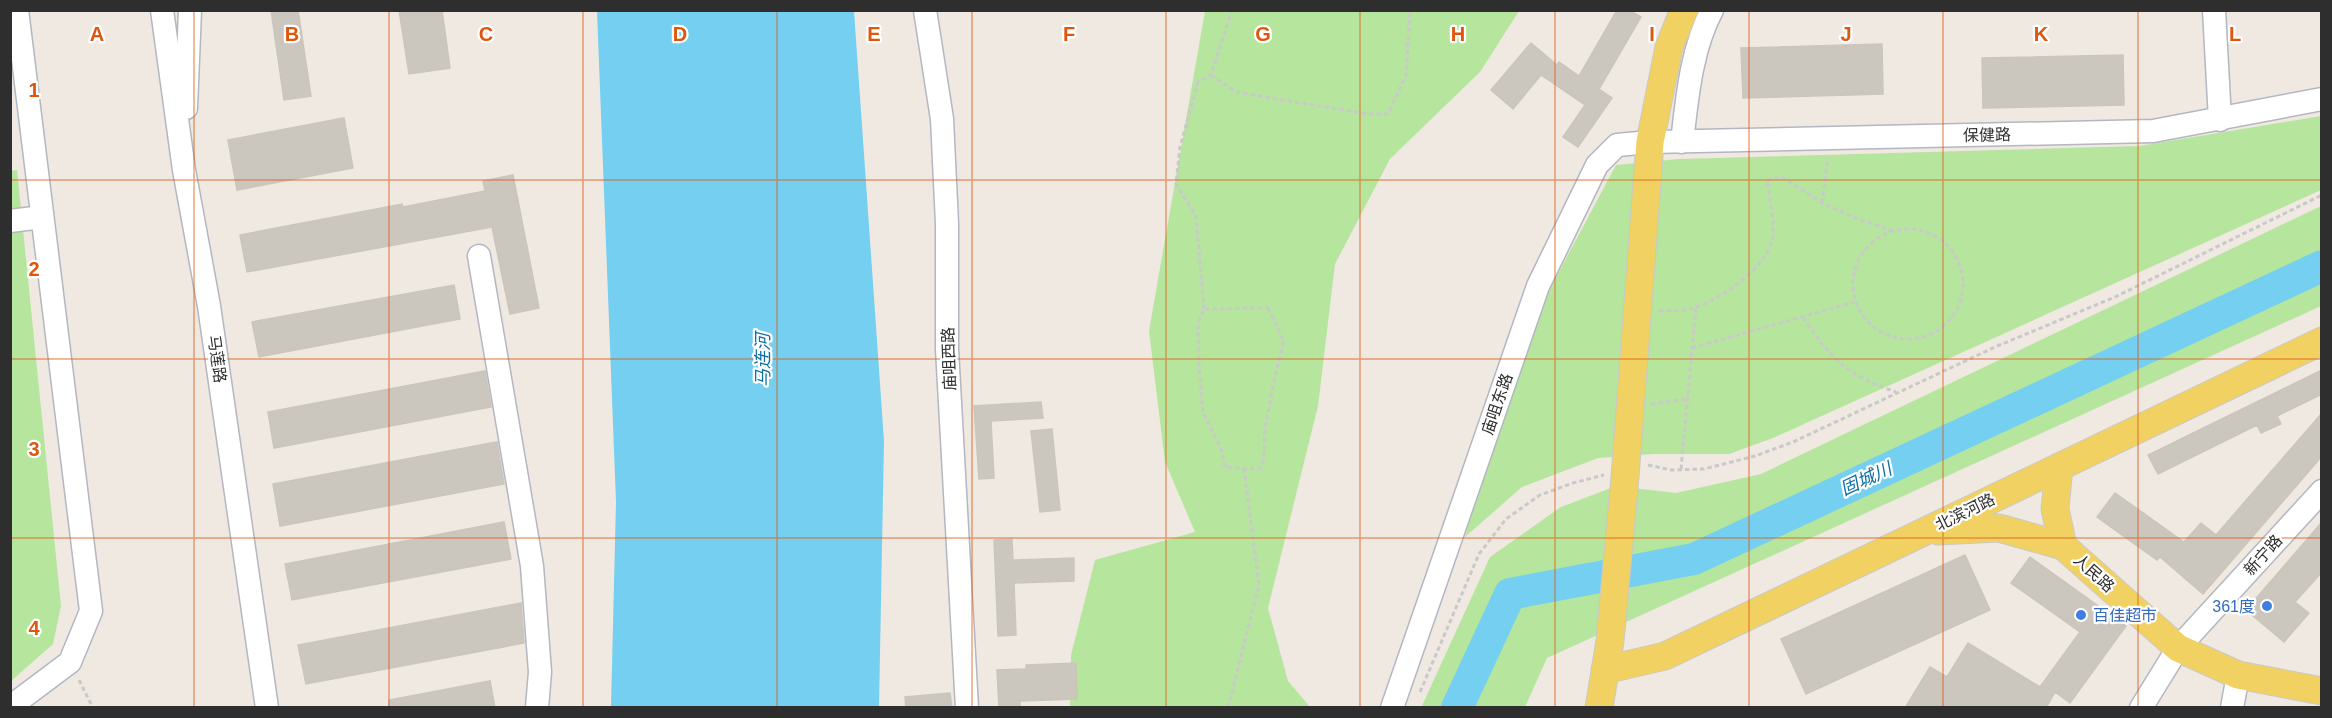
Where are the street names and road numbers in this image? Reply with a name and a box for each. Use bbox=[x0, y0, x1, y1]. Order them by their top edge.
street label: 保健路 bbox=[1963, 126, 2011, 144]
street label: 庙咀西路 bbox=[939, 327, 959, 391]
street label: 马莲路 bbox=[205, 334, 229, 384]
street label: 庙咀东路 bbox=[1479, 371, 1515, 437]
street label: 北滨河路 bbox=[1933, 490, 1997, 534]
street label: 新宁路 bbox=[2241, 531, 2285, 579]
street label: 人民路 bbox=[2070, 551, 2118, 595]

